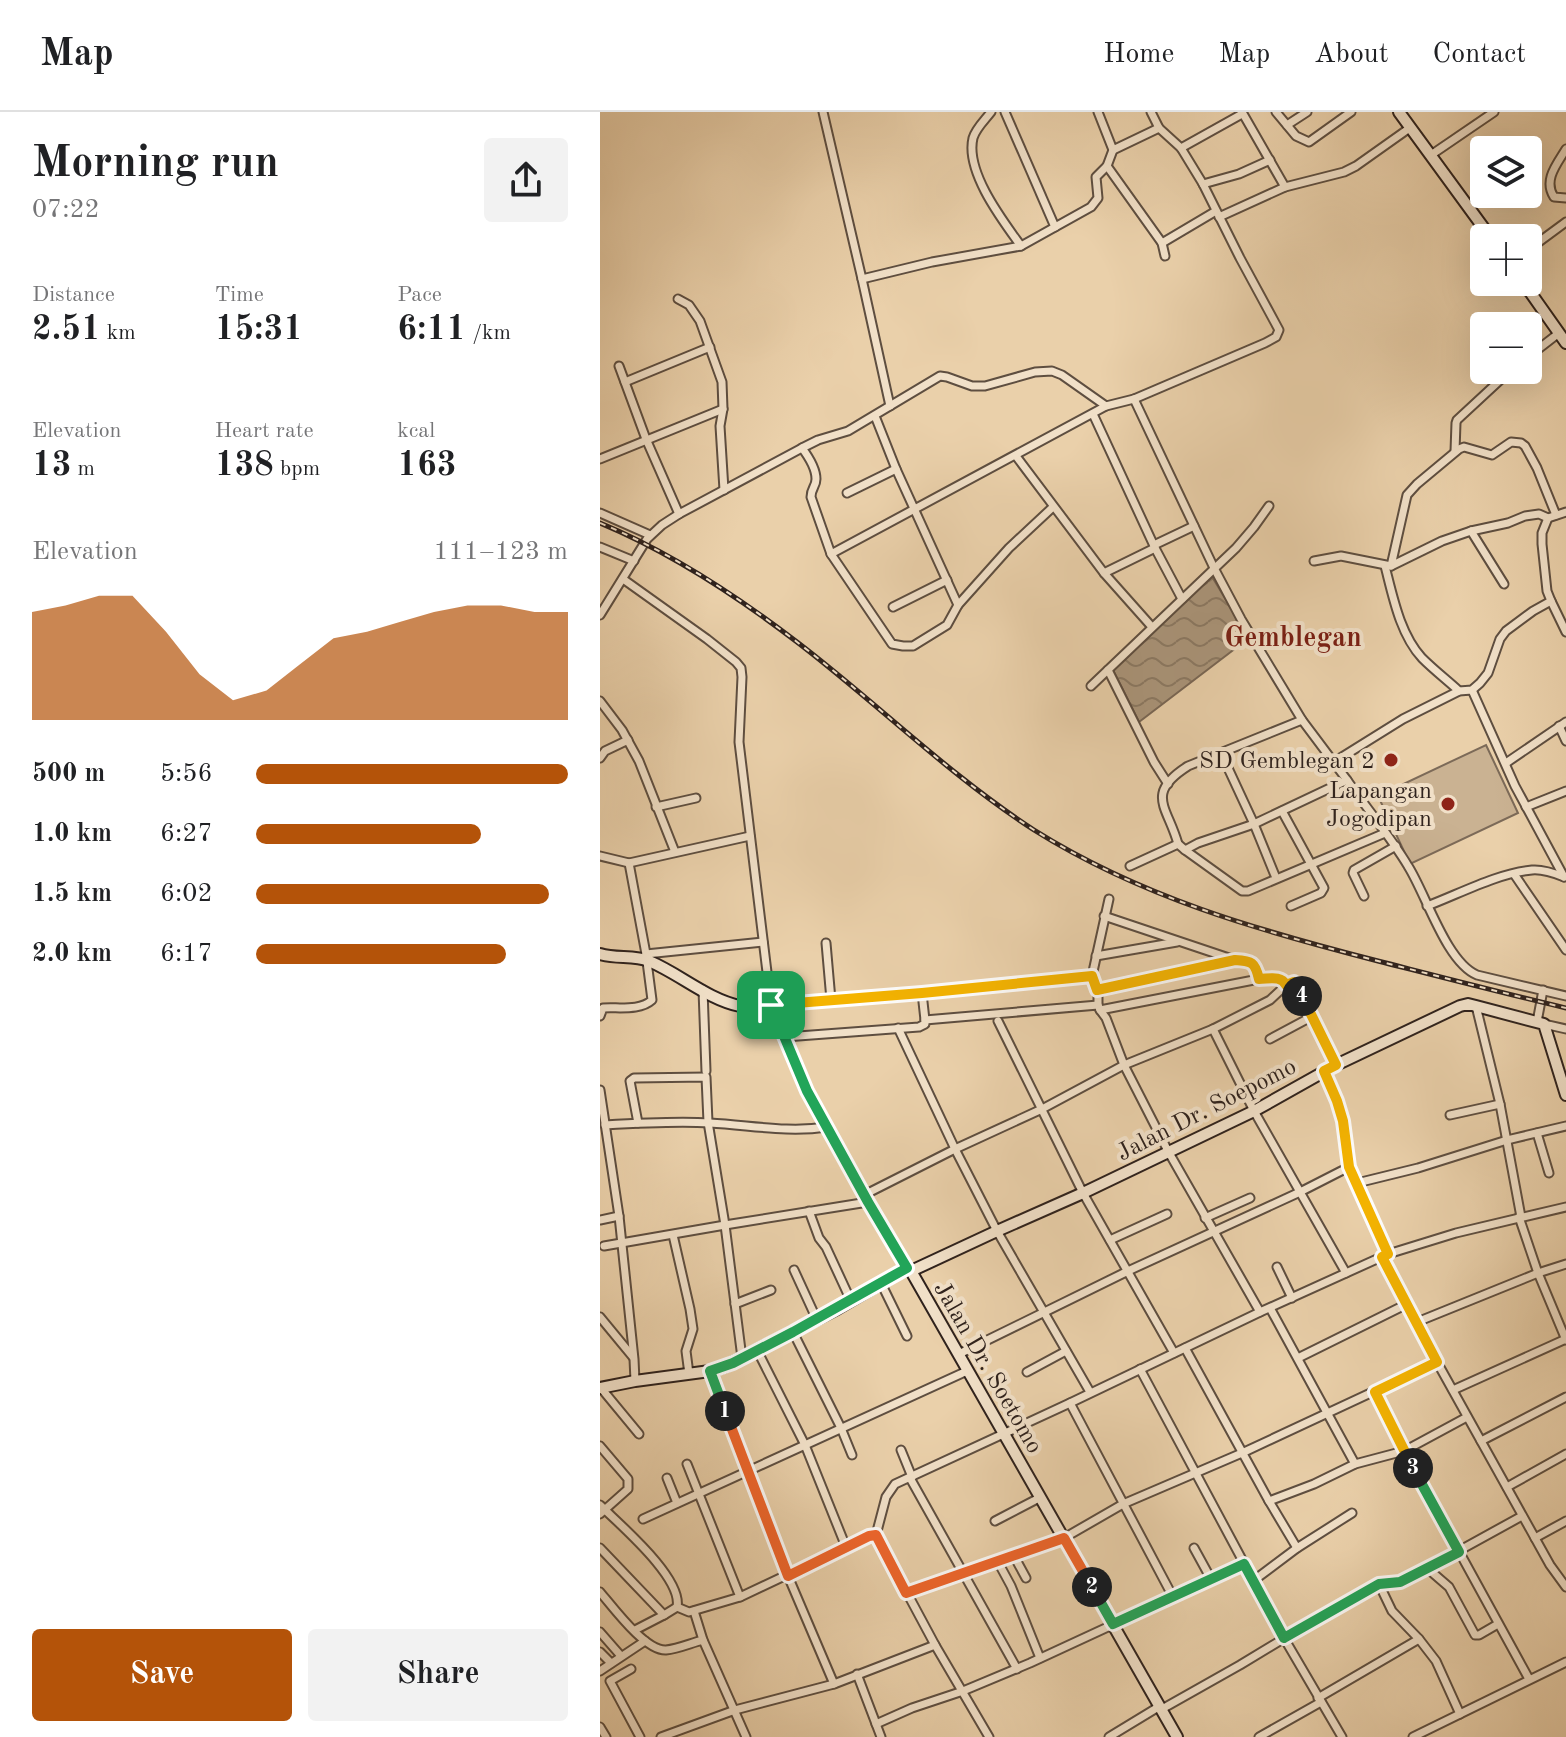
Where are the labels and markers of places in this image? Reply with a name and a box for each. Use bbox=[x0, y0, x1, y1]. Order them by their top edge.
place label: SD Gemblegan 2 bbox=[1199, 750, 1375, 774]
marker: SD Gemblegan 2 bbox=[1382, 751, 1400, 769]
place label: Lapangan Jogodipan bbox=[1326, 780, 1432, 832]
marker: Lapangan Jogodipan bbox=[1439, 795, 1457, 813]
pin bbox=[737, 971, 805, 1039]
pin: 4 bbox=[1282, 976, 1322, 1016]
pin: 1 bbox=[705, 1391, 745, 1431]
pin: 3 bbox=[1393, 1448, 1433, 1488]
pin: 2 bbox=[1072, 1567, 1112, 1607]

